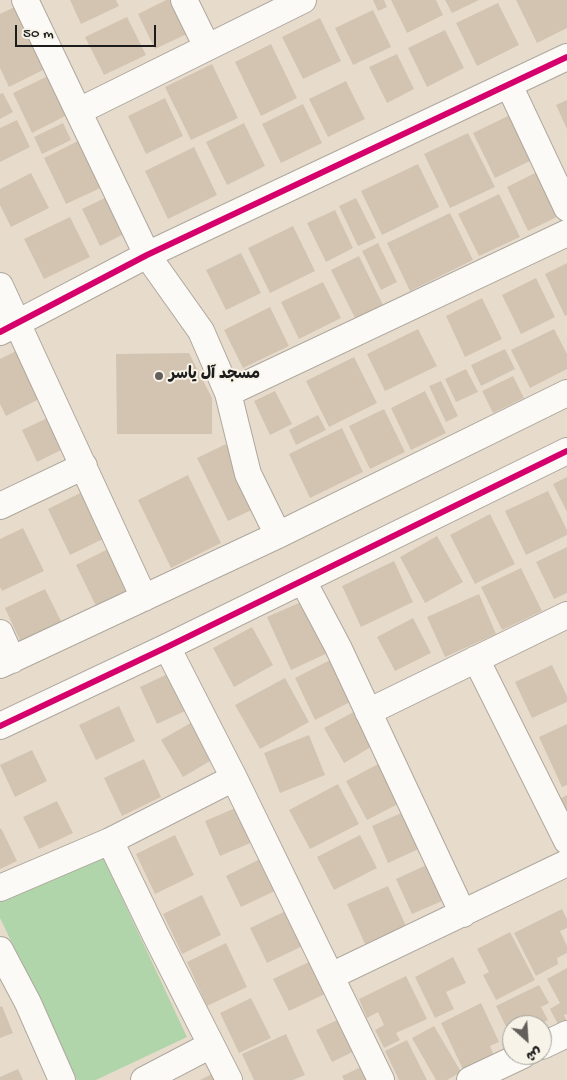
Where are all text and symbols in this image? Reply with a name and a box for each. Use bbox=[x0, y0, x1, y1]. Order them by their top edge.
scale bar bbox=[18, 15, 159, 47]
text: 50 m bbox=[23, 25, 54, 43]
place label: مسجد آل ياسر bbox=[169, 366, 260, 386]
marker: مسجد آل ياسر bbox=[153, 370, 165, 382]
north arrow bbox=[502, 1015, 552, 1065]
text: ش bbox=[523, 1042, 544, 1064]

